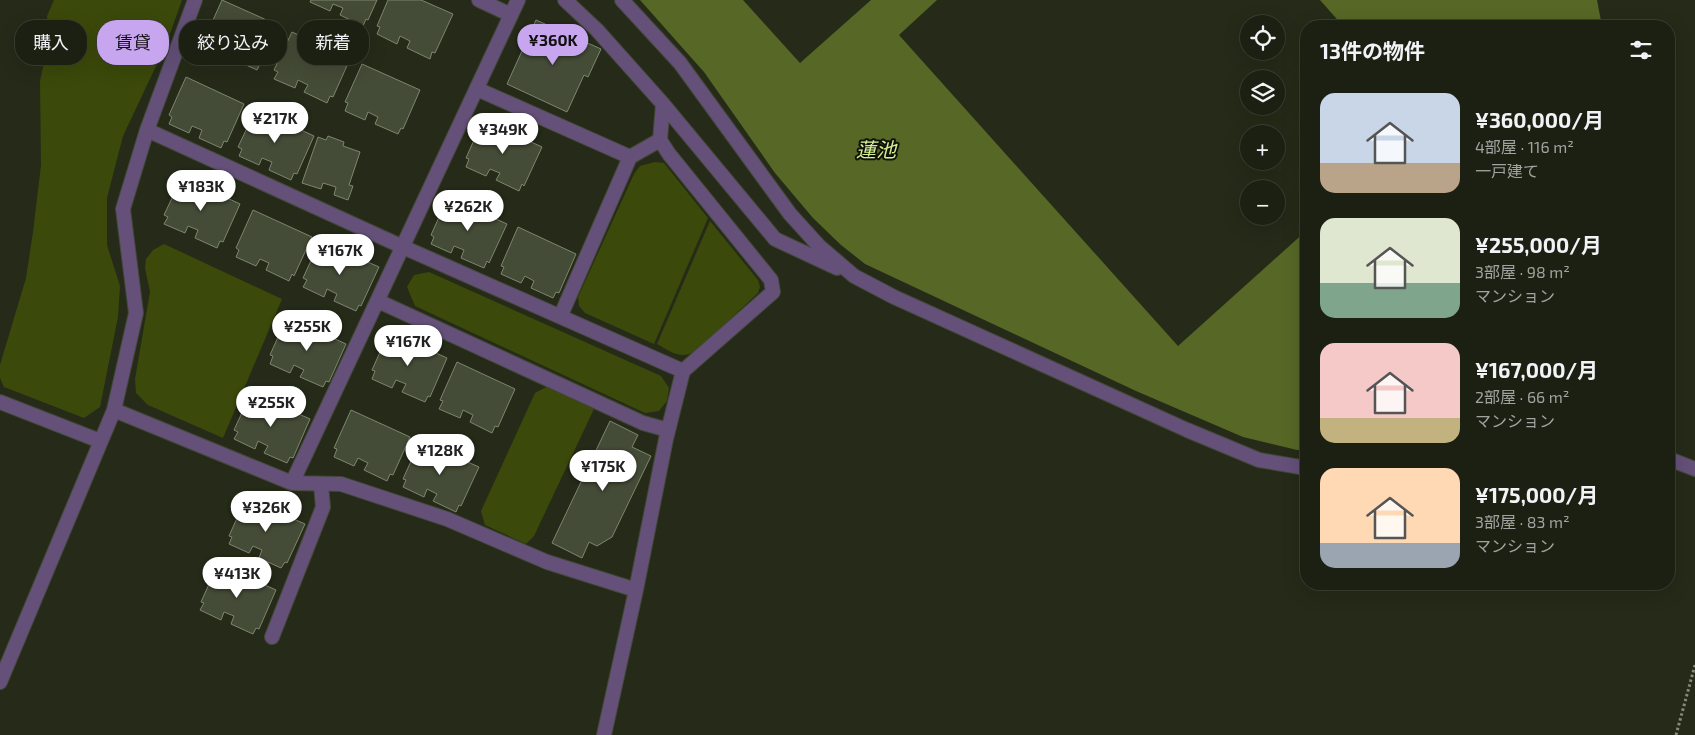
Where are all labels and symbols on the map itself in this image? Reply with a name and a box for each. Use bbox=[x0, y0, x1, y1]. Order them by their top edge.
pin: ¥360K bbox=[518, 23, 588, 66]
pin: ¥217K bbox=[240, 102, 310, 144]
pin: ¥349K bbox=[468, 112, 538, 155]
water label: 蓮池 bbox=[856, 137, 898, 161]
pin: ¥183K bbox=[166, 170, 236, 212]
pin: ¥262K bbox=[433, 190, 503, 232]
pin: ¥167K bbox=[305, 234, 375, 276]
pin: ¥255K bbox=[272, 310, 342, 352]
pin: ¥167K bbox=[373, 324, 443, 367]
pin: ¥255K bbox=[236, 386, 306, 428]
pin: ¥128K bbox=[405, 434, 475, 476]
pin: ¥175K bbox=[568, 450, 638, 492]
pin: ¥326K bbox=[231, 490, 301, 533]
pin: ¥413K bbox=[202, 556, 272, 599]

